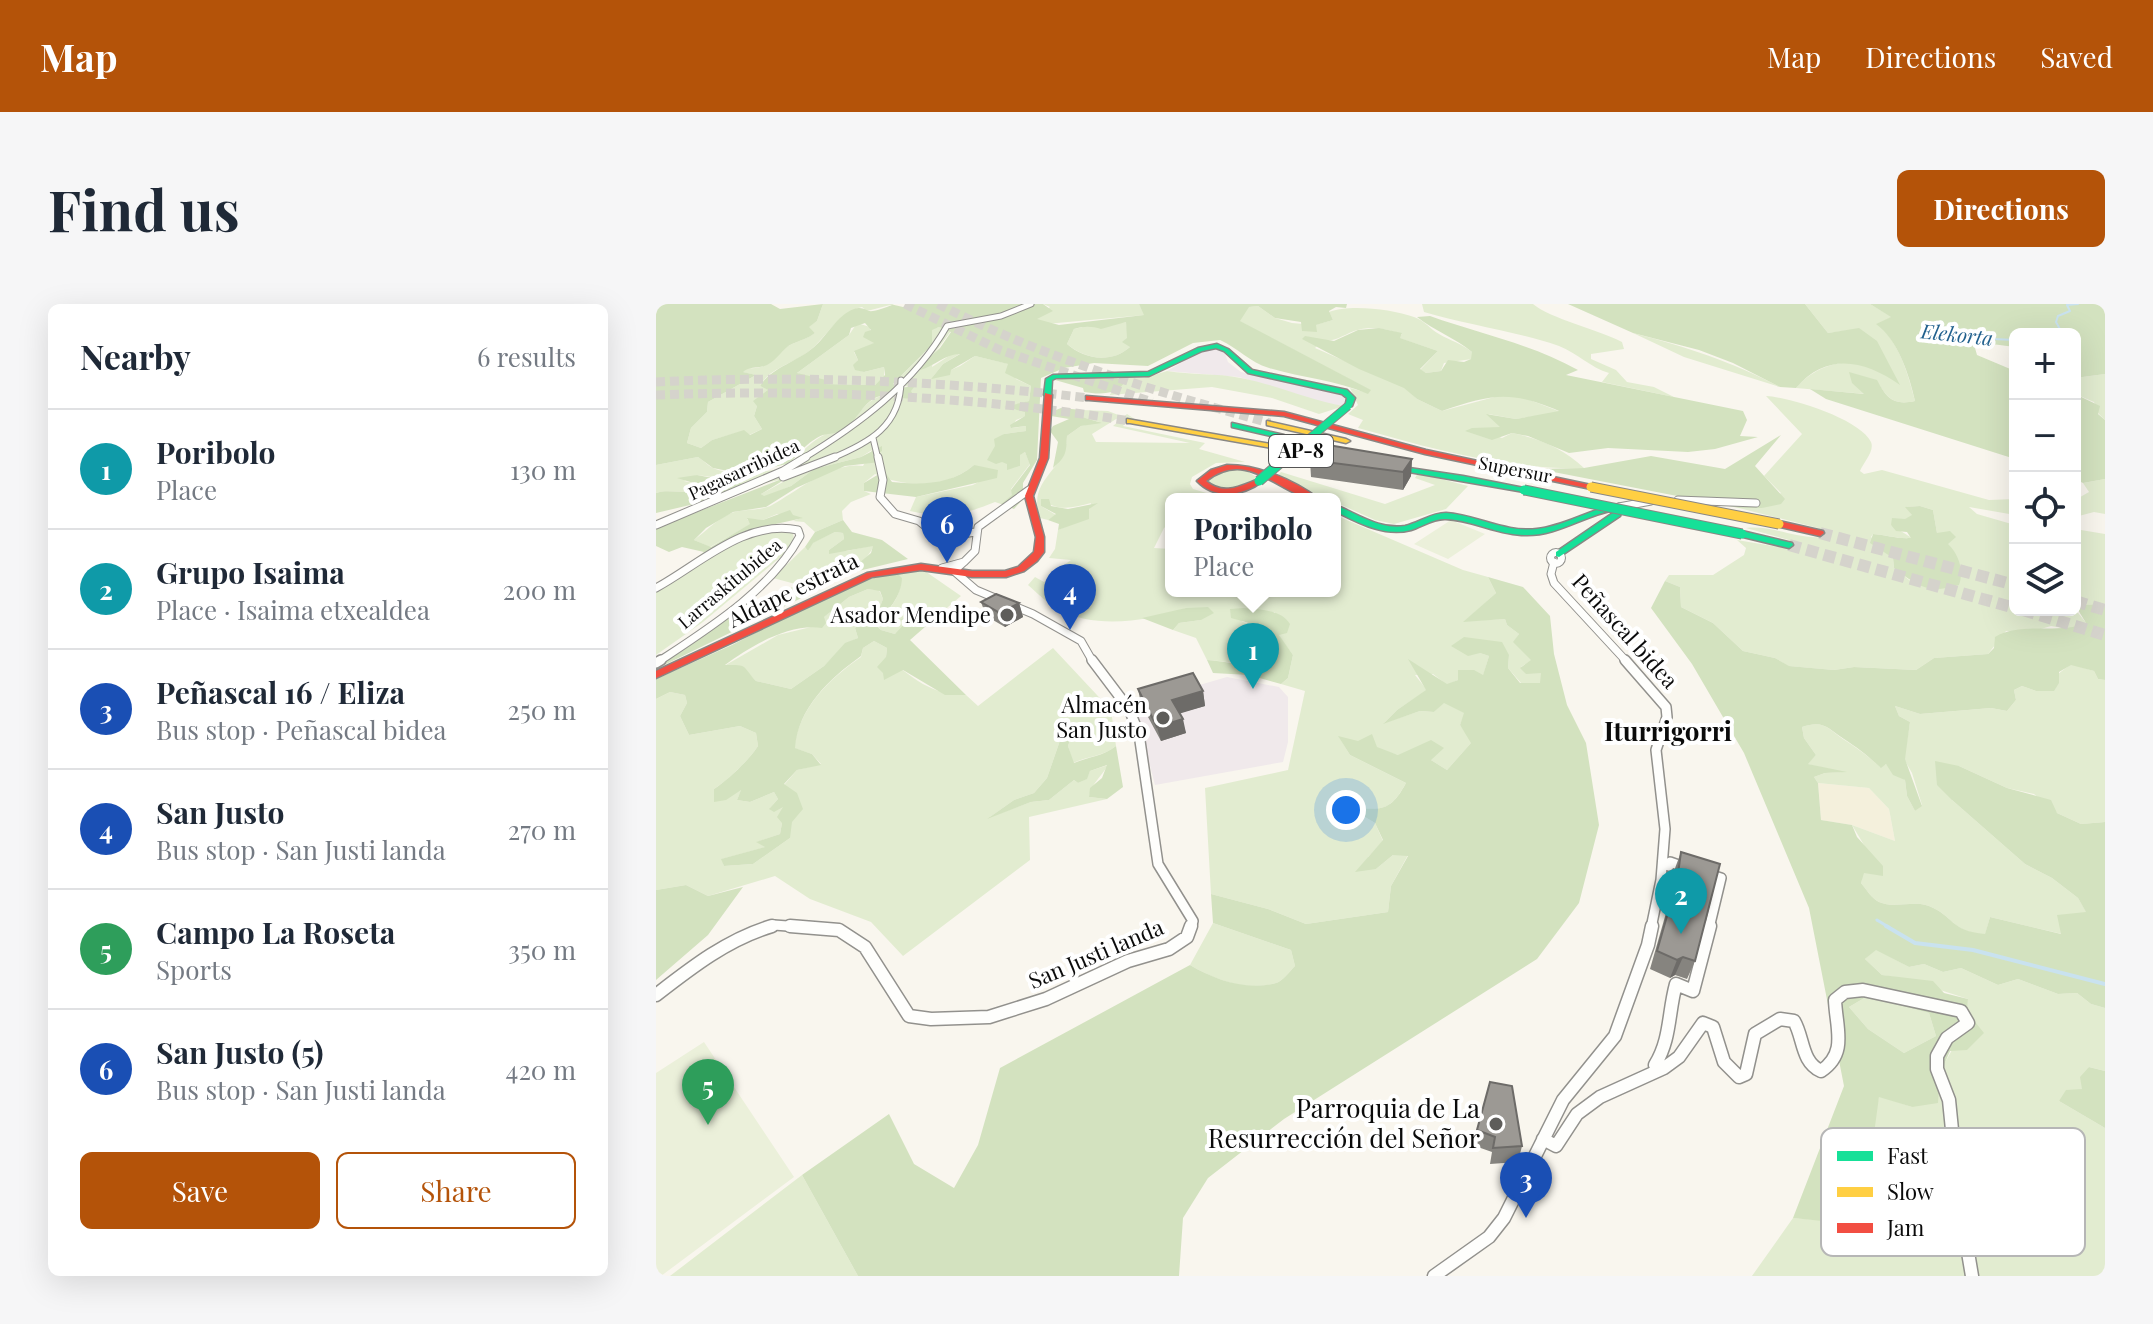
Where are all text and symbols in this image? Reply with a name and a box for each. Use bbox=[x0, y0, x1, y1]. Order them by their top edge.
text: Map bbox=[40, 31, 117, 82]
text: Map bbox=[1767, 38, 1821, 75]
text: Directions bbox=[1865, 38, 1996, 75]
text: Saved bbox=[2040, 38, 2113, 75]
button: Directions bbox=[1897, 170, 2105, 247]
text: Find us bbox=[48, 171, 240, 246]
water label: Elekorta bbox=[1919, 316, 1994, 351]
map controls bbox=[2009, 328, 2081, 616]
button: + bbox=[2009, 328, 2081, 400]
text: Nearby bbox=[80, 333, 191, 379]
text: 6 results bbox=[477, 339, 576, 374]
button: − bbox=[2009, 400, 2081, 472]
text: Poribolo bbox=[156, 432, 275, 472]
street label: Pagasarribidea bbox=[684, 433, 803, 505]
road number: AP-8 bbox=[1269, 435, 1333, 467]
street label: Supersur bbox=[1476, 450, 1554, 488]
text: 1 bbox=[101, 452, 111, 487]
text: 130 m bbox=[510, 452, 576, 487]
text: Place bbox=[156, 472, 217, 507]
button: locate bbox=[2009, 472, 2081, 544]
popup bbox=[1165, 493, 1341, 597]
pin: 6 bbox=[921, 497, 973, 563]
text: Poribolo bbox=[1193, 508, 1313, 548]
street label: Larraskitubidea bbox=[672, 533, 786, 634]
button: layers bbox=[2009, 544, 2081, 616]
street label: Aldape estrata bbox=[722, 545, 863, 634]
text: Place bbox=[1193, 548, 1254, 583]
text: Grupo Isaima bbox=[156, 552, 345, 592]
pin: 4 bbox=[1044, 564, 1096, 630]
street label: Peñascal bidea bbox=[1566, 566, 1685, 694]
text: 2 bbox=[99, 572, 113, 607]
text: 200 m bbox=[503, 572, 576, 607]
text: Place · Isaima etxealdea bbox=[156, 592, 430, 627]
place label: Asador Mendipe bbox=[830, 599, 991, 629]
marker: Asador Mendipe bbox=[998, 606, 1016, 624]
pin: 1 bbox=[1227, 623, 1279, 689]
text: Peñascal 16 / Eliza bbox=[156, 672, 405, 712]
place label: Almacén San Justo bbox=[1056, 689, 1147, 744]
text: 3 bbox=[100, 692, 112, 727]
text: 250 m bbox=[508, 692, 576, 727]
marker: Almacén San Justo bbox=[1154, 709, 1172, 727]
text: Bus stop · Peñascal bidea bbox=[156, 712, 447, 747]
district label: Iturrigorri bbox=[1604, 713, 1732, 748]
your location bbox=[1326, 790, 1366, 830]
text: San Justo bbox=[156, 792, 284, 832]
text: 4 bbox=[99, 812, 113, 847]
text: 270 m bbox=[508, 812, 576, 847]
text: Bus stop · San Justi landa bbox=[156, 832, 446, 867]
pin: 2 bbox=[1655, 868, 1707, 934]
street label: San Justi landa bbox=[1023, 911, 1168, 995]
text: Campo La Roseta bbox=[156, 912, 395, 952]
text: 5 bbox=[100, 932, 112, 967]
text: 350 m bbox=[508, 932, 576, 967]
text: Sports bbox=[156, 952, 232, 987]
text: San Justo (5) bbox=[156, 1032, 324, 1072]
text: 6 bbox=[99, 1052, 113, 1087]
text: 420 m bbox=[506, 1052, 576, 1087]
pin: 5 bbox=[682, 1059, 734, 1125]
text: Bus stop · San Justi landa bbox=[156, 1072, 446, 1107]
place label: Parroquia de La Resurrección del Señor bbox=[1208, 1090, 1480, 1155]
marker: Parroquia de La Resurrección del Señor bbox=[1487, 1115, 1505, 1133]
legend bbox=[1821, 1128, 2085, 1256]
text: Fast bbox=[1887, 1140, 1929, 1170]
button: Save bbox=[80, 1152, 320, 1229]
button: Share bbox=[336, 1152, 576, 1229]
pin: 3 bbox=[1500, 1152, 1552, 1218]
text: Slow bbox=[1887, 1176, 1934, 1206]
text: Jam bbox=[1886, 1212, 1925, 1242]

